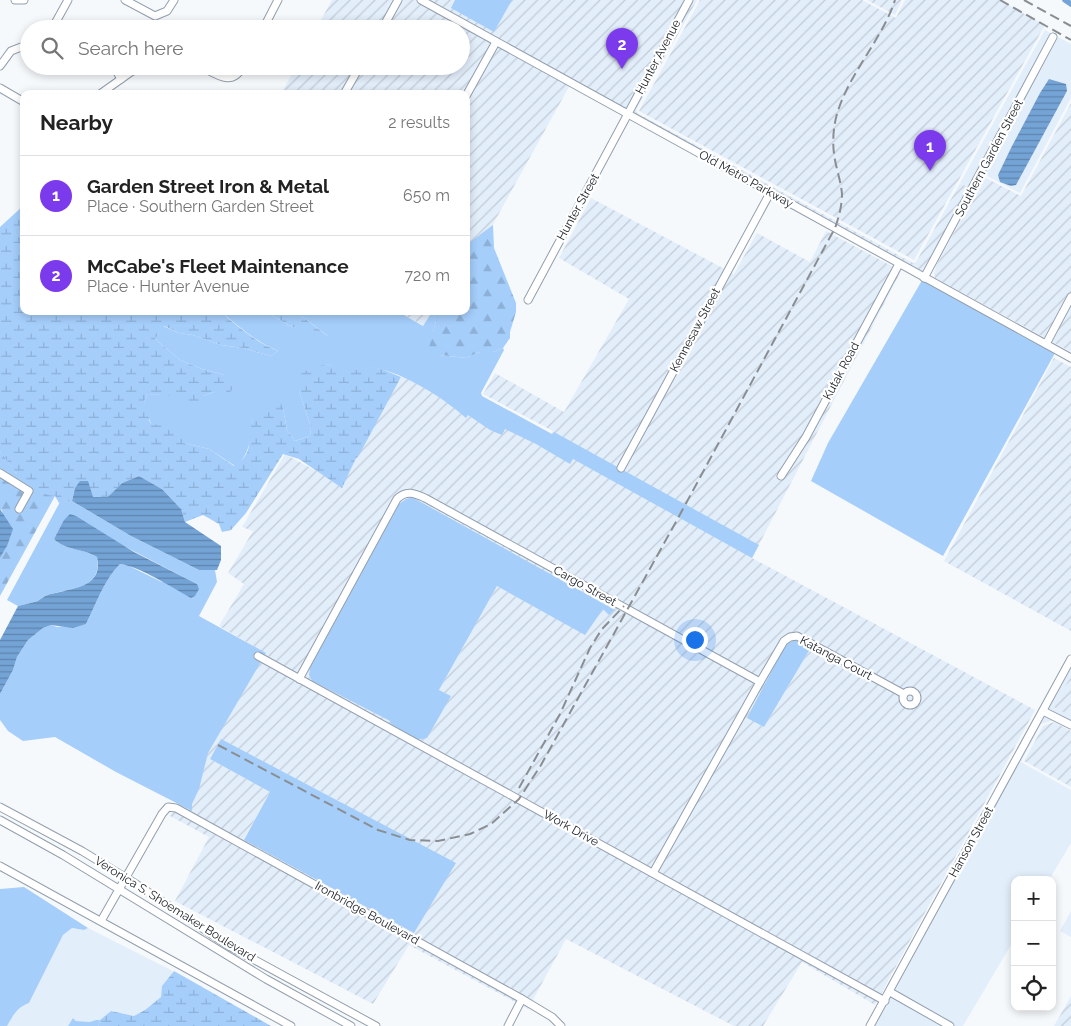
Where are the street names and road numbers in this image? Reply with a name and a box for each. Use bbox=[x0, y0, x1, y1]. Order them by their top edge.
street label: Hunter Avenue bbox=[632, 17, 684, 97]
street label: Southern Garden Street bbox=[952, 97, 1026, 219]
street label: Old Metro Parkway bbox=[697, 147, 796, 211]
street label: Hunter Street bbox=[554, 171, 602, 243]
street label: Kennesaw Street bbox=[667, 286, 723, 374]
street label: Kutak Road bbox=[820, 340, 862, 402]
street label: Cargo Street bbox=[551, 563, 619, 609]
street label: Katanga Court bbox=[798, 633, 874, 683]
street label: Hanson Street bbox=[946, 804, 996, 880]
street label: Work Drive bbox=[541, 807, 601, 849]
street label: Veronica S. Shoemaker Boulevard bbox=[92, 854, 258, 964]
street label: Ironbridge Boulevard bbox=[312, 879, 422, 947]

